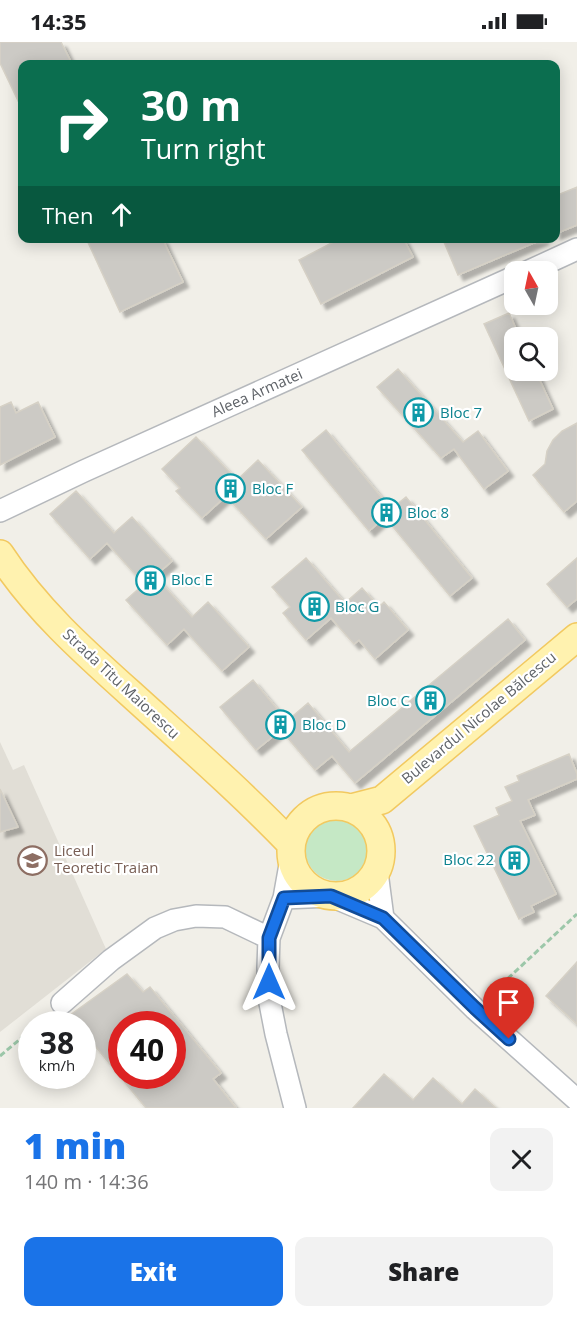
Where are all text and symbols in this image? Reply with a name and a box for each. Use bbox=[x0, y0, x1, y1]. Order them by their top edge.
text: 14:35 bbox=[30, 6, 87, 36]
text: 30 m bbox=[141, 76, 241, 133]
icon: right bbox=[42, 84, 120, 162]
text: Turn right bbox=[141, 130, 266, 167]
icon: ahead bbox=[105, 198, 138, 231]
text: Then bbox=[42, 200, 93, 230]
north arrow bbox=[504, 261, 558, 315]
map controls bbox=[504, 261, 558, 381]
button: search bbox=[504, 327, 558, 381]
street label: Aleea Armatei bbox=[208, 363, 305, 421]
building icon: Bloc 7 bbox=[403, 397, 435, 429]
place label: Bloc 7 bbox=[440, 402, 482, 422]
building icon: Bloc F bbox=[215, 473, 247, 505]
place label: Bloc F bbox=[252, 478, 294, 498]
building icon: Bloc 8 bbox=[370, 497, 402, 529]
place label: Bloc 8 bbox=[407, 502, 449, 522]
building icon: Bloc E bbox=[134, 564, 166, 596]
place label: Bloc E bbox=[171, 569, 213, 589]
building icon: Bloc G bbox=[298, 591, 330, 623]
place label: Bloc G bbox=[335, 596, 380, 616]
street label: Strada Titu Maiorescu bbox=[59, 624, 184, 743]
street label: Bulevardul Nicolae Bălcescu bbox=[397, 647, 560, 788]
building icon: Bloc C bbox=[415, 685, 447, 717]
place label: Bloc C bbox=[367, 690, 410, 710]
building icon: Bloc D bbox=[265, 709, 297, 741]
place label: Bloc D bbox=[302, 714, 346, 734]
place label: Liceul Teoretic Traian bbox=[54, 840, 159, 877]
school or university icon: Liceul Teoretic Traian bbox=[17, 844, 49, 876]
building icon: Bloc 22 bbox=[499, 844, 531, 876]
place label: Bloc 22 bbox=[443, 849, 494, 869]
position arrow bbox=[237, 950, 301, 1014]
pin bbox=[483, 977, 534, 1039]
icon: arrive bbox=[492, 986, 525, 1019]
speed limit sign: 40 bbox=[108, 1011, 186, 1089]
text: 38 bbox=[40, 1022, 74, 1063]
text: km/h bbox=[39, 1055, 75, 1075]
text: 1 min bbox=[24, 1121, 126, 1170]
button: close bbox=[490, 1128, 553, 1191]
text: 140 m · 14:36 bbox=[24, 1168, 149, 1195]
button: Exit bbox=[24, 1237, 283, 1306]
button: Share bbox=[295, 1237, 553, 1306]

